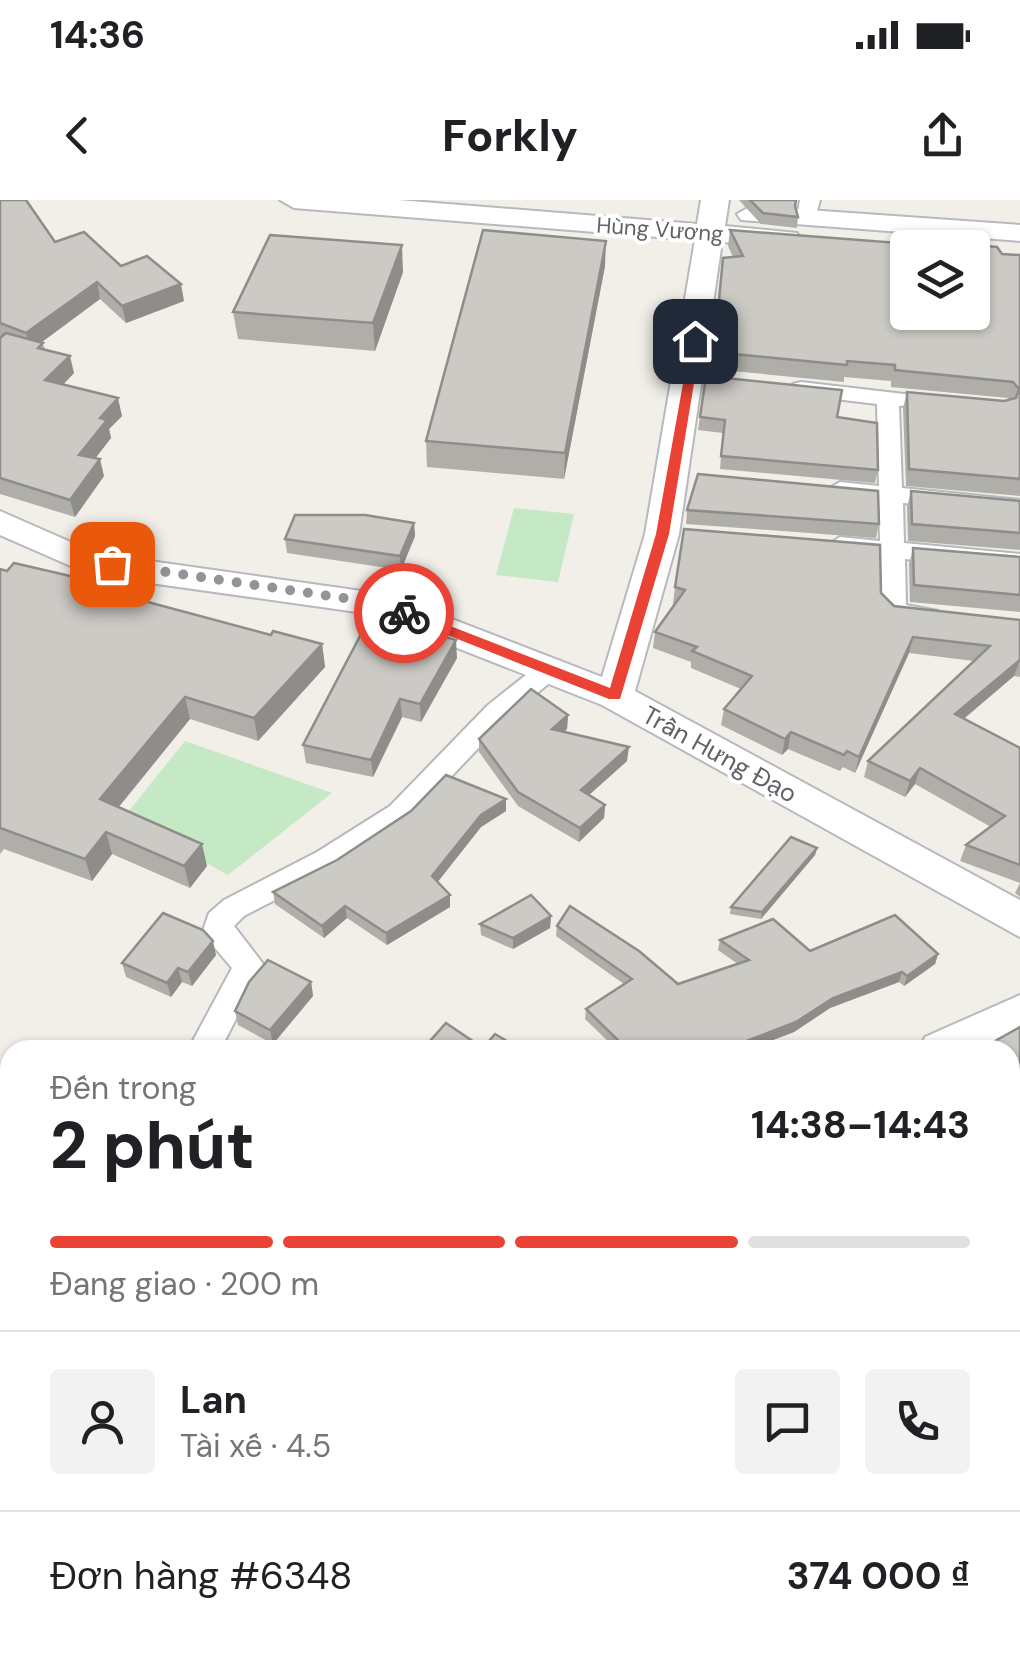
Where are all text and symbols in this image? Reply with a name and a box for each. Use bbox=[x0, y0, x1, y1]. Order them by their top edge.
text: 14:36 bbox=[50, 10, 145, 60]
text: Forkly bbox=[442, 106, 578, 165]
icon: back bbox=[50, 108, 105, 163]
icon: share bbox=[915, 108, 970, 163]
street label: Hùng Vương bbox=[596, 211, 724, 248]
map controls bbox=[890, 230, 990, 330]
button: layers bbox=[890, 230, 990, 330]
pin bbox=[653, 299, 738, 384]
icon: home bbox=[668, 314, 723, 369]
pin bbox=[70, 522, 155, 607]
icon: bag bbox=[85, 537, 140, 592]
courier bbox=[354, 563, 454, 663]
icon: bike bbox=[377, 586, 432, 641]
street label: Trần Hưng Đạo bbox=[637, 698, 803, 810]
text: Đến trong bbox=[50, 1067, 197, 1109]
text: 14:38–14:43 bbox=[751, 1100, 970, 1150]
text: 2 phút bbox=[50, 1104, 255, 1188]
text: Đang giao · 200 m bbox=[50, 1263, 319, 1305]
button: person bbox=[50, 1369, 155, 1474]
button: chat bbox=[735, 1369, 840, 1474]
button: phone bbox=[865, 1369, 970, 1474]
text: Lan bbox=[180, 1375, 247, 1425]
text: Tài xế · 4.5 bbox=[180, 1425, 331, 1467]
text: Đơn hàng #6348 bbox=[50, 1551, 352, 1601]
text: 374 000 ₫ bbox=[787, 1551, 970, 1601]

